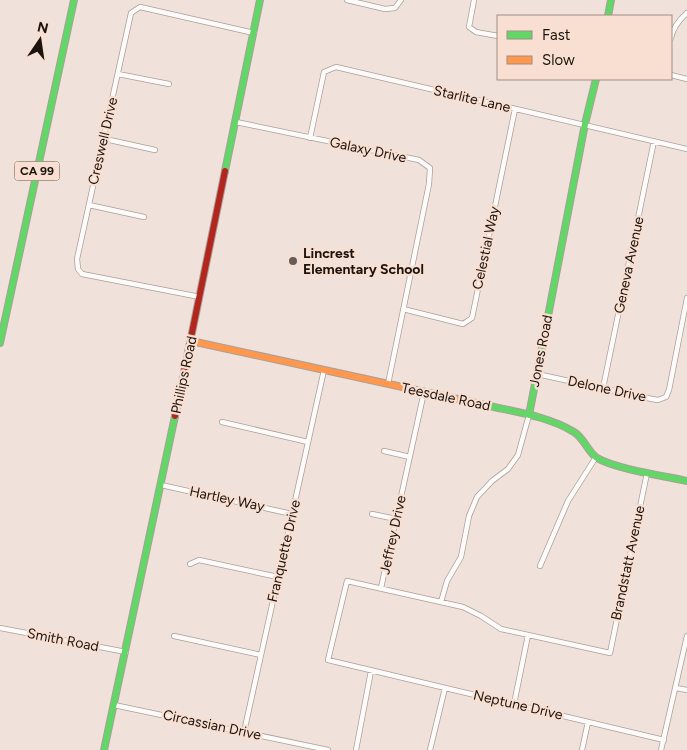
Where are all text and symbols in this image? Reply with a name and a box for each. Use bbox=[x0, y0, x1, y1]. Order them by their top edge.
north arrow bbox=[15, 15, 65, 65]
legend bbox=[497, 15, 672, 80]
text: N bbox=[36, 18, 50, 37]
text: Fast bbox=[542, 26, 571, 44]
text: Slow bbox=[542, 51, 575, 69]
street label: Starlite Lane bbox=[432, 82, 512, 116]
street label: Creswell Drive bbox=[85, 95, 121, 186]
street label: Galaxy Drive bbox=[328, 134, 408, 166]
road number: CA 99 bbox=[15, 162, 60, 180]
street label: Celestial Way bbox=[469, 204, 503, 291]
street label: Geneva Avenue bbox=[610, 215, 648, 315]
place label: Lincrest Elementary School bbox=[303, 245, 424, 278]
marker: Lincrest Elementary School bbox=[287, 255, 299, 267]
street label: Jones Road bbox=[526, 314, 556, 388]
street label: Phillips Road bbox=[167, 335, 201, 415]
street label: Delone Drive bbox=[566, 372, 648, 406]
street label: Teesdale Road bbox=[400, 379, 492, 415]
street label: Hartley Way bbox=[188, 483, 267, 515]
street label: Jeffrey Drive bbox=[376, 493, 410, 576]
street label: Franquette Drive bbox=[264, 498, 304, 604]
street label: Brandstatt Avenue bbox=[608, 504, 649, 622]
street label: Smith Road bbox=[26, 625, 100, 655]
street label: Neptune Drive bbox=[472, 686, 565, 724]
street label: Circassian Drive bbox=[161, 706, 263, 744]

